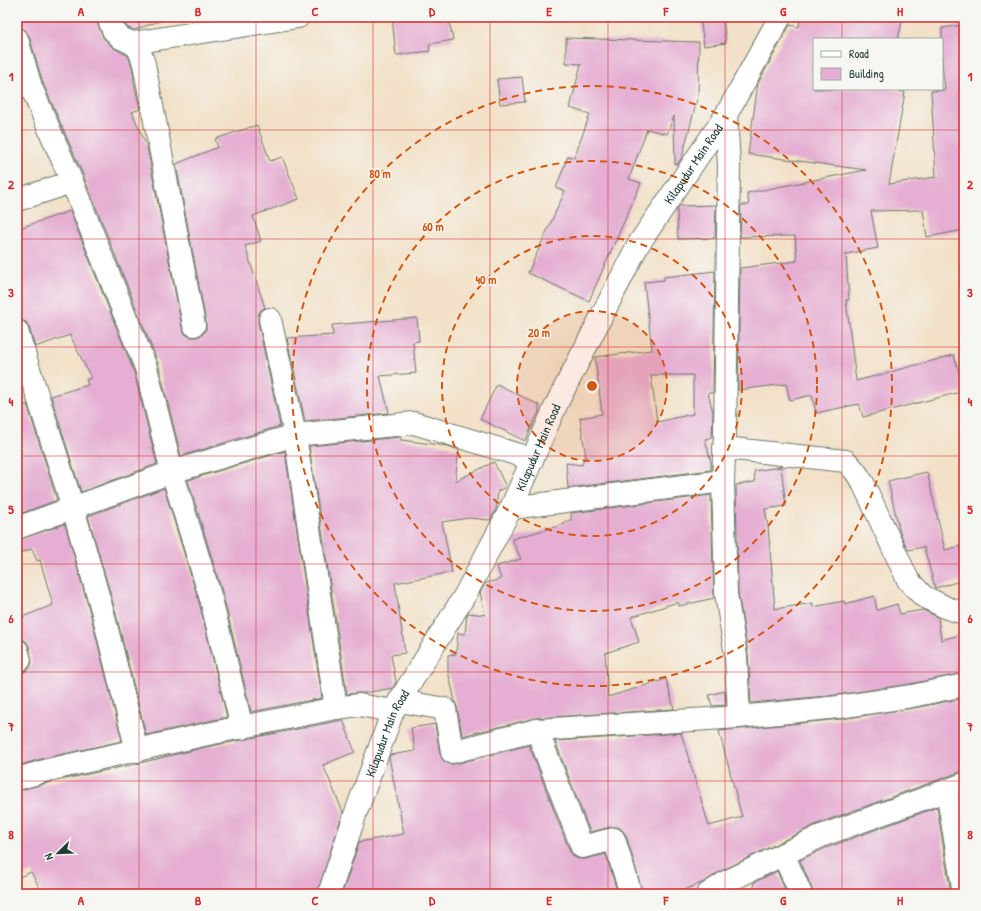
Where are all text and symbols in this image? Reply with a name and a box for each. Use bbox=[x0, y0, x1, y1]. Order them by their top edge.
text: A bbox=[78, 2, 85, 20]
text: B bbox=[195, 2, 202, 20]
text: C bbox=[311, 2, 319, 20]
text: D bbox=[429, 2, 436, 20]
text: E bbox=[546, 2, 552, 20]
text: F bbox=[663, 2, 670, 20]
text: G bbox=[780, 2, 787, 20]
text: H bbox=[897, 2, 903, 20]
legend bbox=[813, 38, 943, 90]
text: Road bbox=[849, 45, 869, 62]
text: Building bbox=[849, 65, 884, 82]
text: 1 bbox=[9, 67, 14, 85]
text: 1 bbox=[968, 67, 973, 85]
street label: Kilapudur Main Road bbox=[659, 120, 727, 208]
text: 80 m bbox=[369, 165, 391, 182]
text: 2 bbox=[8, 175, 15, 193]
text: 2 bbox=[967, 175, 974, 193]
text: 60 m bbox=[422, 218, 444, 235]
text: 40 m bbox=[476, 271, 496, 288]
text: 3 bbox=[8, 283, 14, 301]
text: 3 bbox=[967, 283, 973, 301]
text: 20 m bbox=[528, 324, 550, 341]
centre of rings bbox=[585, 379, 599, 393]
text: 4 bbox=[9, 392, 14, 410]
text: 4 bbox=[968, 392, 973, 410]
street label: Kilapudur Main Road bbox=[511, 401, 565, 494]
text: 5 bbox=[8, 500, 14, 518]
text: 5 bbox=[967, 500, 973, 518]
text: 6 bbox=[8, 609, 14, 627]
text: 6 bbox=[967, 609, 973, 627]
street label: Kilapudur Main Road bbox=[361, 686, 413, 779]
text: 7 bbox=[7, 717, 15, 735]
text: 7 bbox=[966, 717, 974, 735]
text: 8 bbox=[8, 825, 14, 843]
text: 8 bbox=[967, 825, 973, 843]
north arrow bbox=[38, 833, 78, 873]
text: N bbox=[41, 851, 56, 862]
text: A bbox=[78, 891, 85, 909]
text: B bbox=[195, 891, 202, 909]
text: C bbox=[311, 891, 319, 909]
text: D bbox=[429, 891, 436, 909]
text: E bbox=[546, 891, 552, 909]
text: F bbox=[663, 891, 670, 909]
text: G bbox=[780, 891, 787, 909]
text: H bbox=[897, 891, 903, 909]

